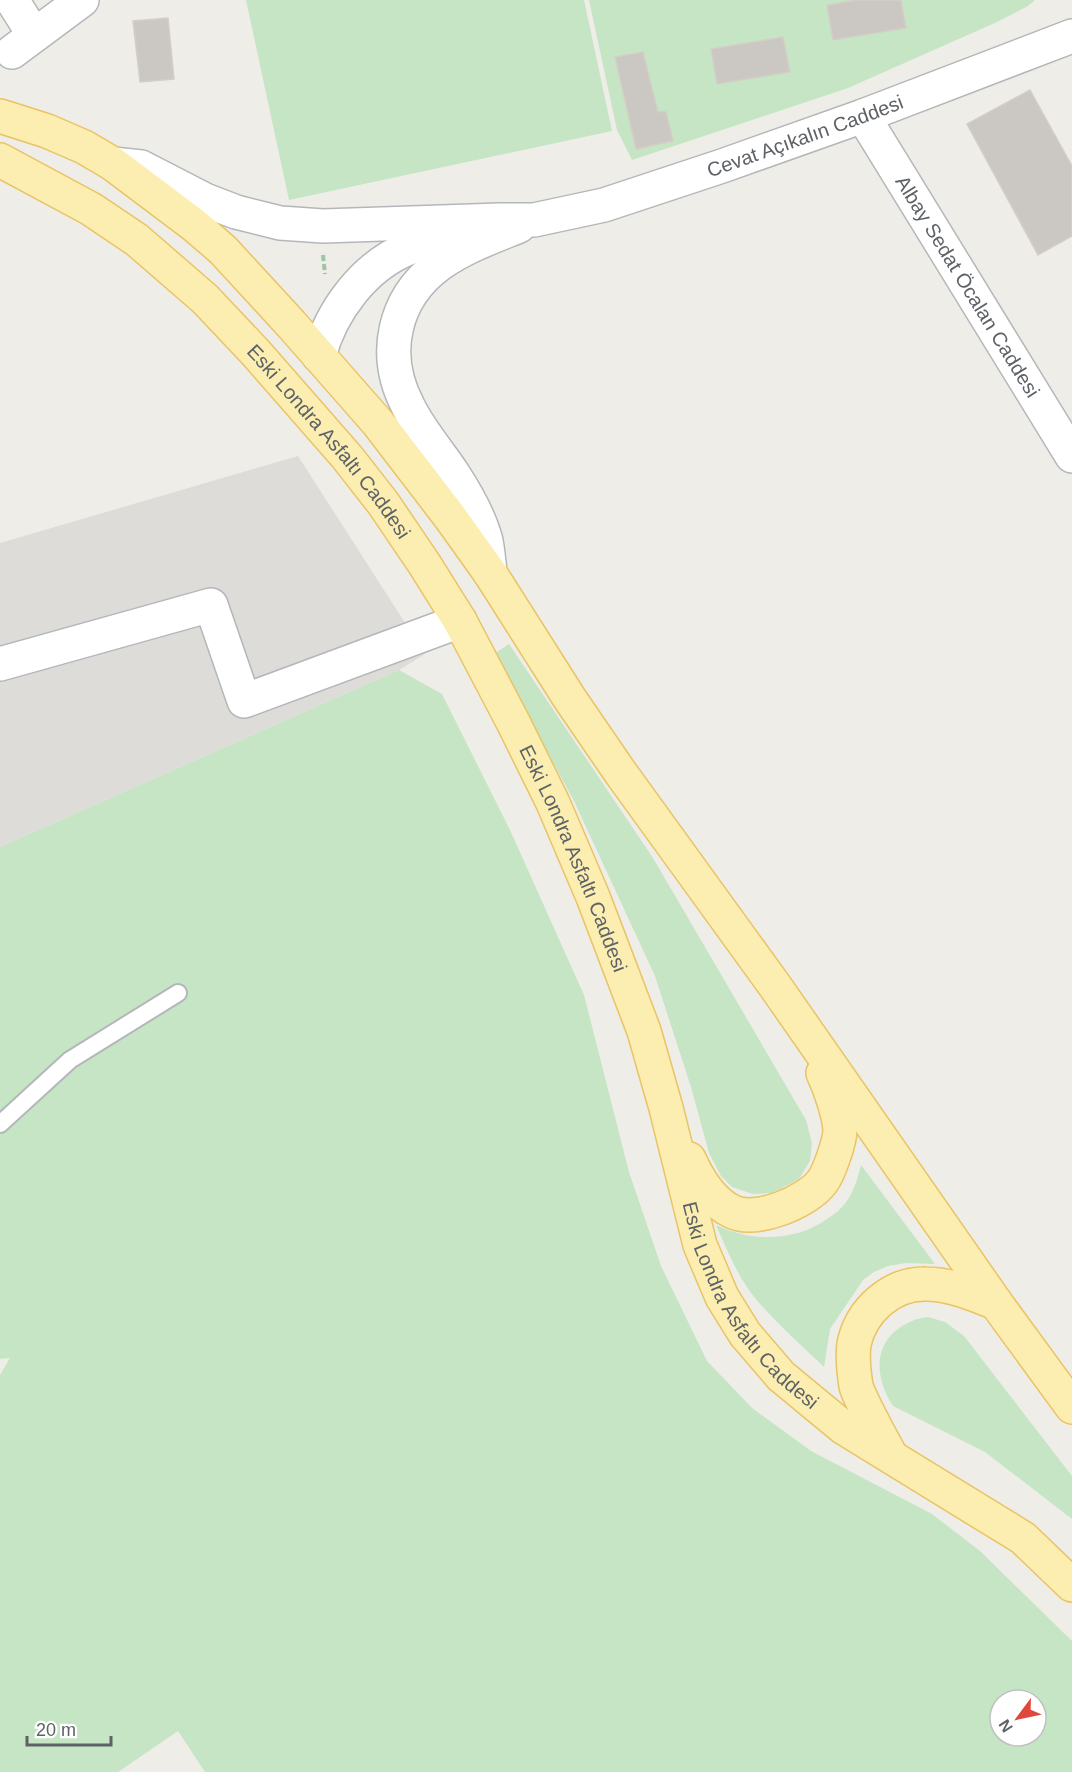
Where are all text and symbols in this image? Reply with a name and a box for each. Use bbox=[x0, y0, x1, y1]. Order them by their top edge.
street label: Cevat Açıkalın Caddesi bbox=[704, 91, 906, 181]
street label: Albay Sedat Öcalan Caddesi bbox=[891, 172, 1044, 401]
street label: Eski Londra Asfaltı Caddesi bbox=[243, 340, 415, 543]
street label: Eski Londra Asfaltı Caddesi bbox=[515, 741, 631, 975]
street label: Eski Londra Asfaltı Caddesi bbox=[679, 1199, 823, 1413]
north arrow bbox=[988, 1688, 1048, 1748]
scale bar bbox=[27, 1709, 111, 1747]
text: N bbox=[996, 1716, 1016, 1735]
text: 20 m bbox=[36, 1720, 76, 1740]

